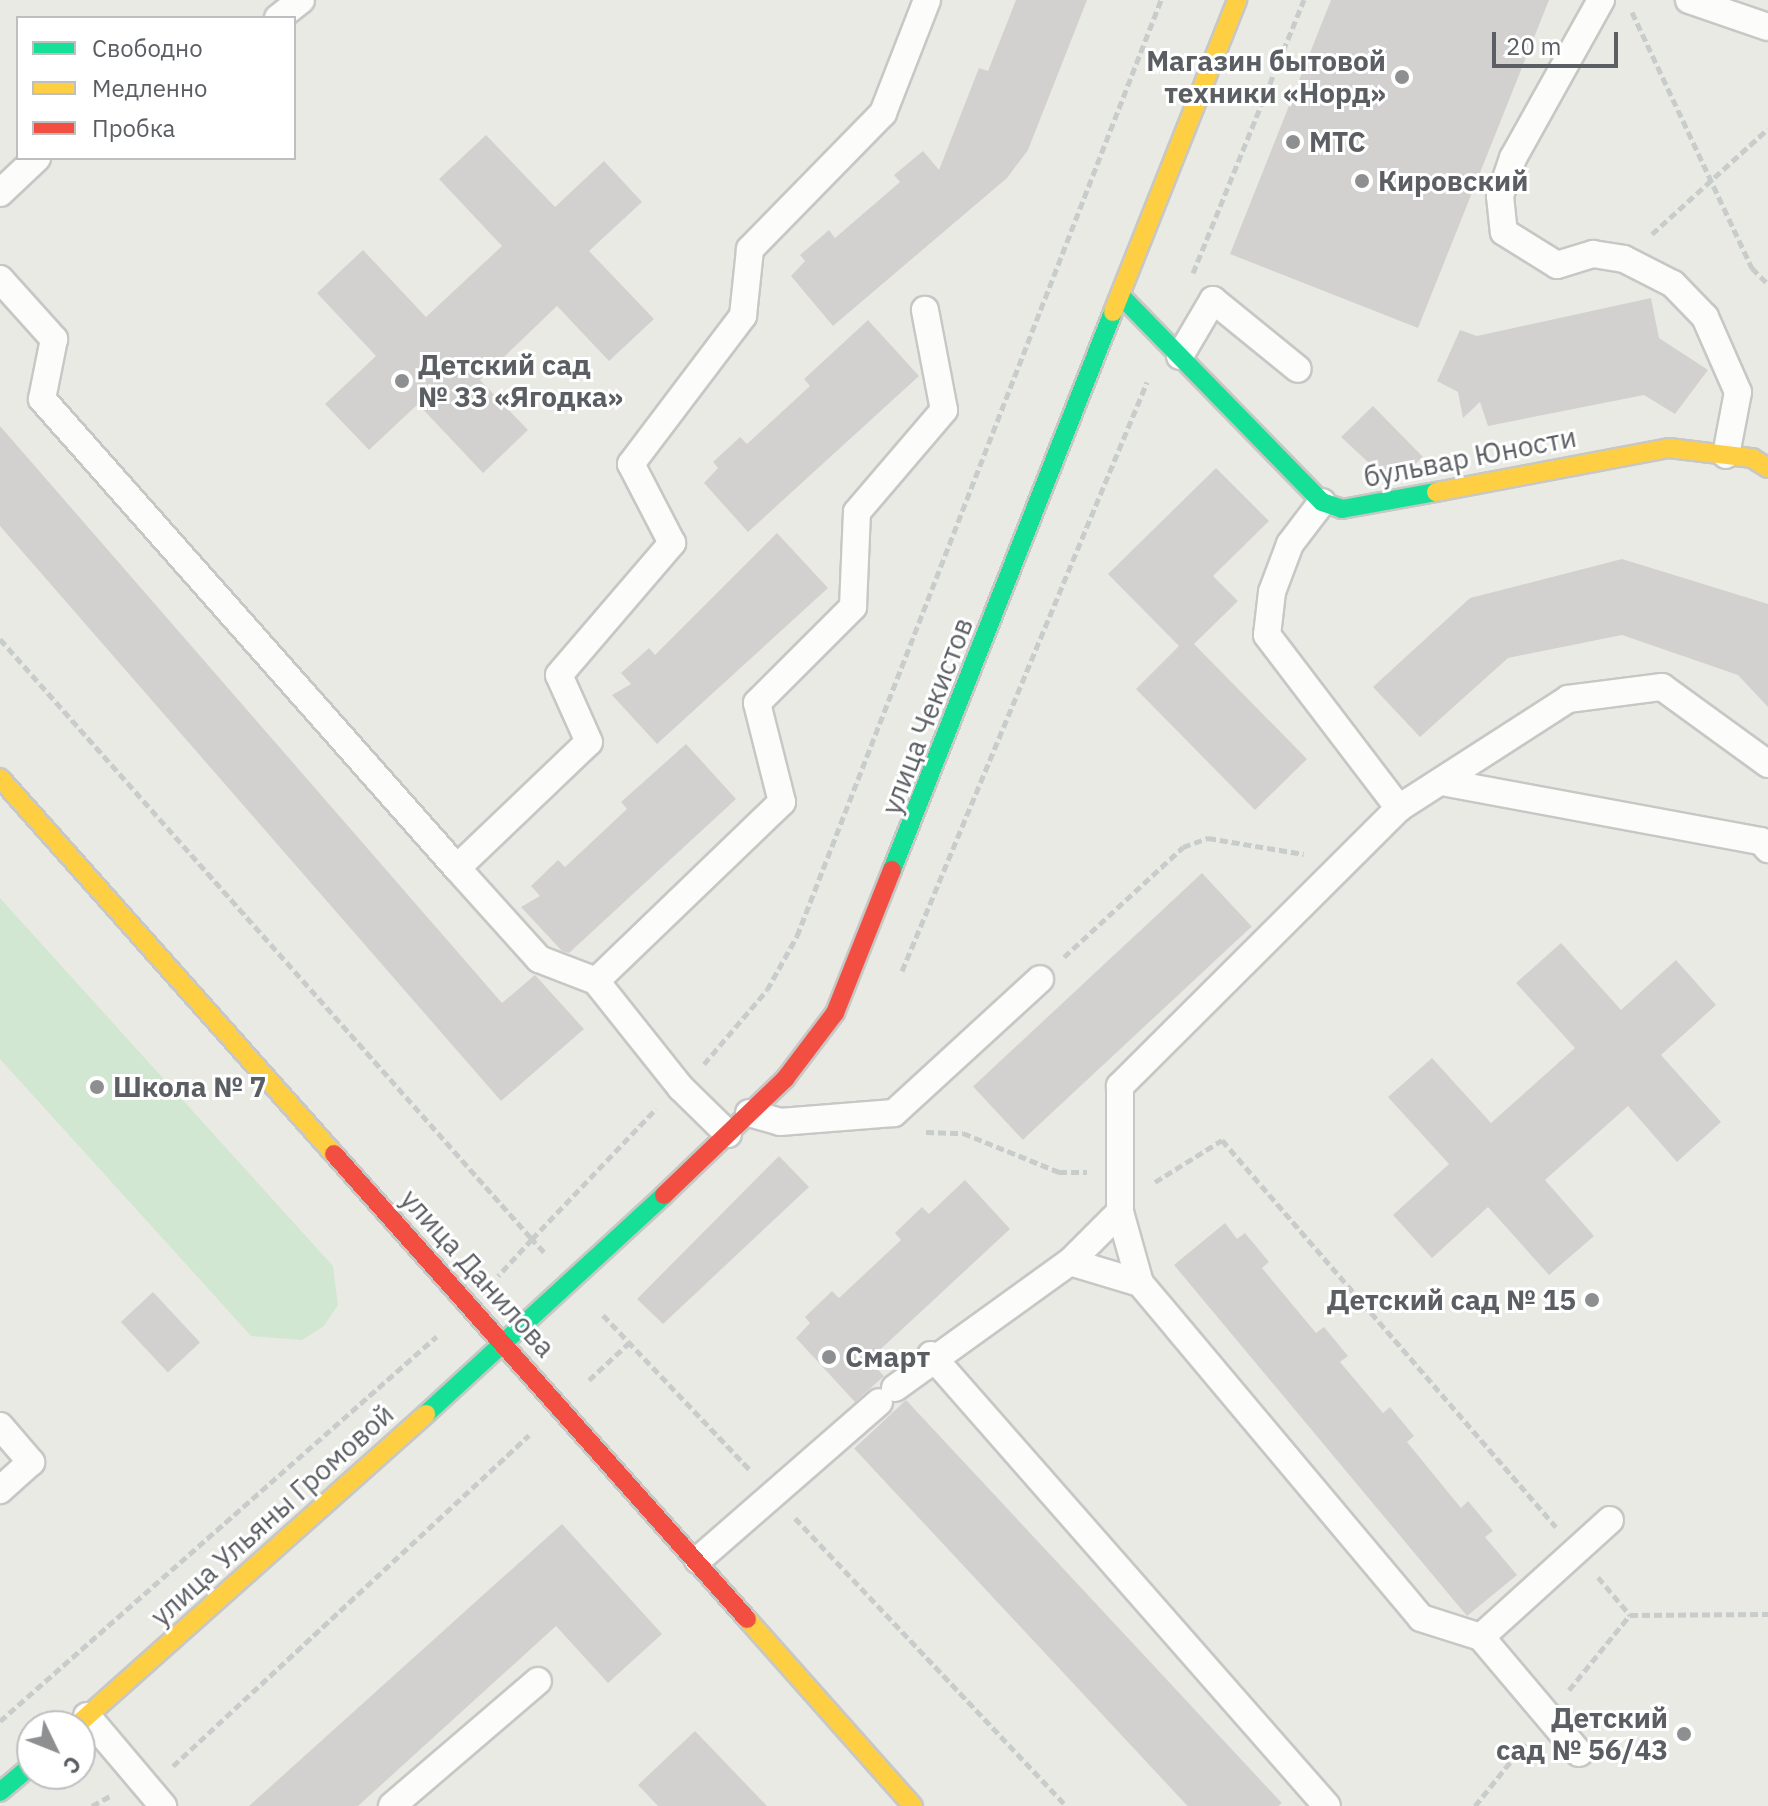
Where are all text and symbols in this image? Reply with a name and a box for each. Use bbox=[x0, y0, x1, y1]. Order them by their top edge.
legend bbox=[16, 16, 296, 160]
scale bar bbox=[1496, 16, 1622, 66]
text: 20 m bbox=[1506, 30, 1561, 62]
text: Свободно bbox=[92, 32, 203, 64]
place label: Магазин бытовой техники «Норд» bbox=[1146, 44, 1386, 110]
marker: Магазин бытовой техники «Норд» bbox=[1393, 68, 1411, 86]
text: Медленно bbox=[92, 72, 208, 104]
text: Пробка bbox=[92, 112, 175, 144]
place label: МТС bbox=[1309, 125, 1366, 159]
marker: МТС bbox=[1284, 133, 1302, 151]
place label: Кировский bbox=[1378, 164, 1528, 198]
marker: Кировский bbox=[1353, 172, 1371, 190]
place label: Детский сад № 33 «Ягодка» bbox=[418, 348, 623, 414]
marker: Детский сад № 33 «Ягодка» bbox=[393, 372, 411, 390]
street label: бульвар Юности bbox=[1361, 420, 1579, 494]
street label: улица Чекистов bbox=[874, 613, 980, 819]
place label: Школа № 7 bbox=[113, 1070, 266, 1104]
marker: Школа № 7 bbox=[88, 1078, 106, 1096]
street label: улица Данилова bbox=[394, 1182, 562, 1364]
place label: Детский сад № 15 bbox=[1327, 1283, 1576, 1317]
marker: Детский сад № 15 bbox=[1583, 1291, 1601, 1309]
place label: Смарт bbox=[845, 1340, 930, 1374]
marker: Смарт bbox=[820, 1348, 838, 1366]
street label: улица Ульяны Громовой bbox=[144, 1397, 400, 1633]
place label: Детский сад № 56/43 bbox=[1496, 1701, 1668, 1767]
north arrow bbox=[16, 1710, 96, 1790]
marker: Детский сад № 56/43 bbox=[1675, 1725, 1693, 1743]
text: С bbox=[57, 1750, 88, 1780]

